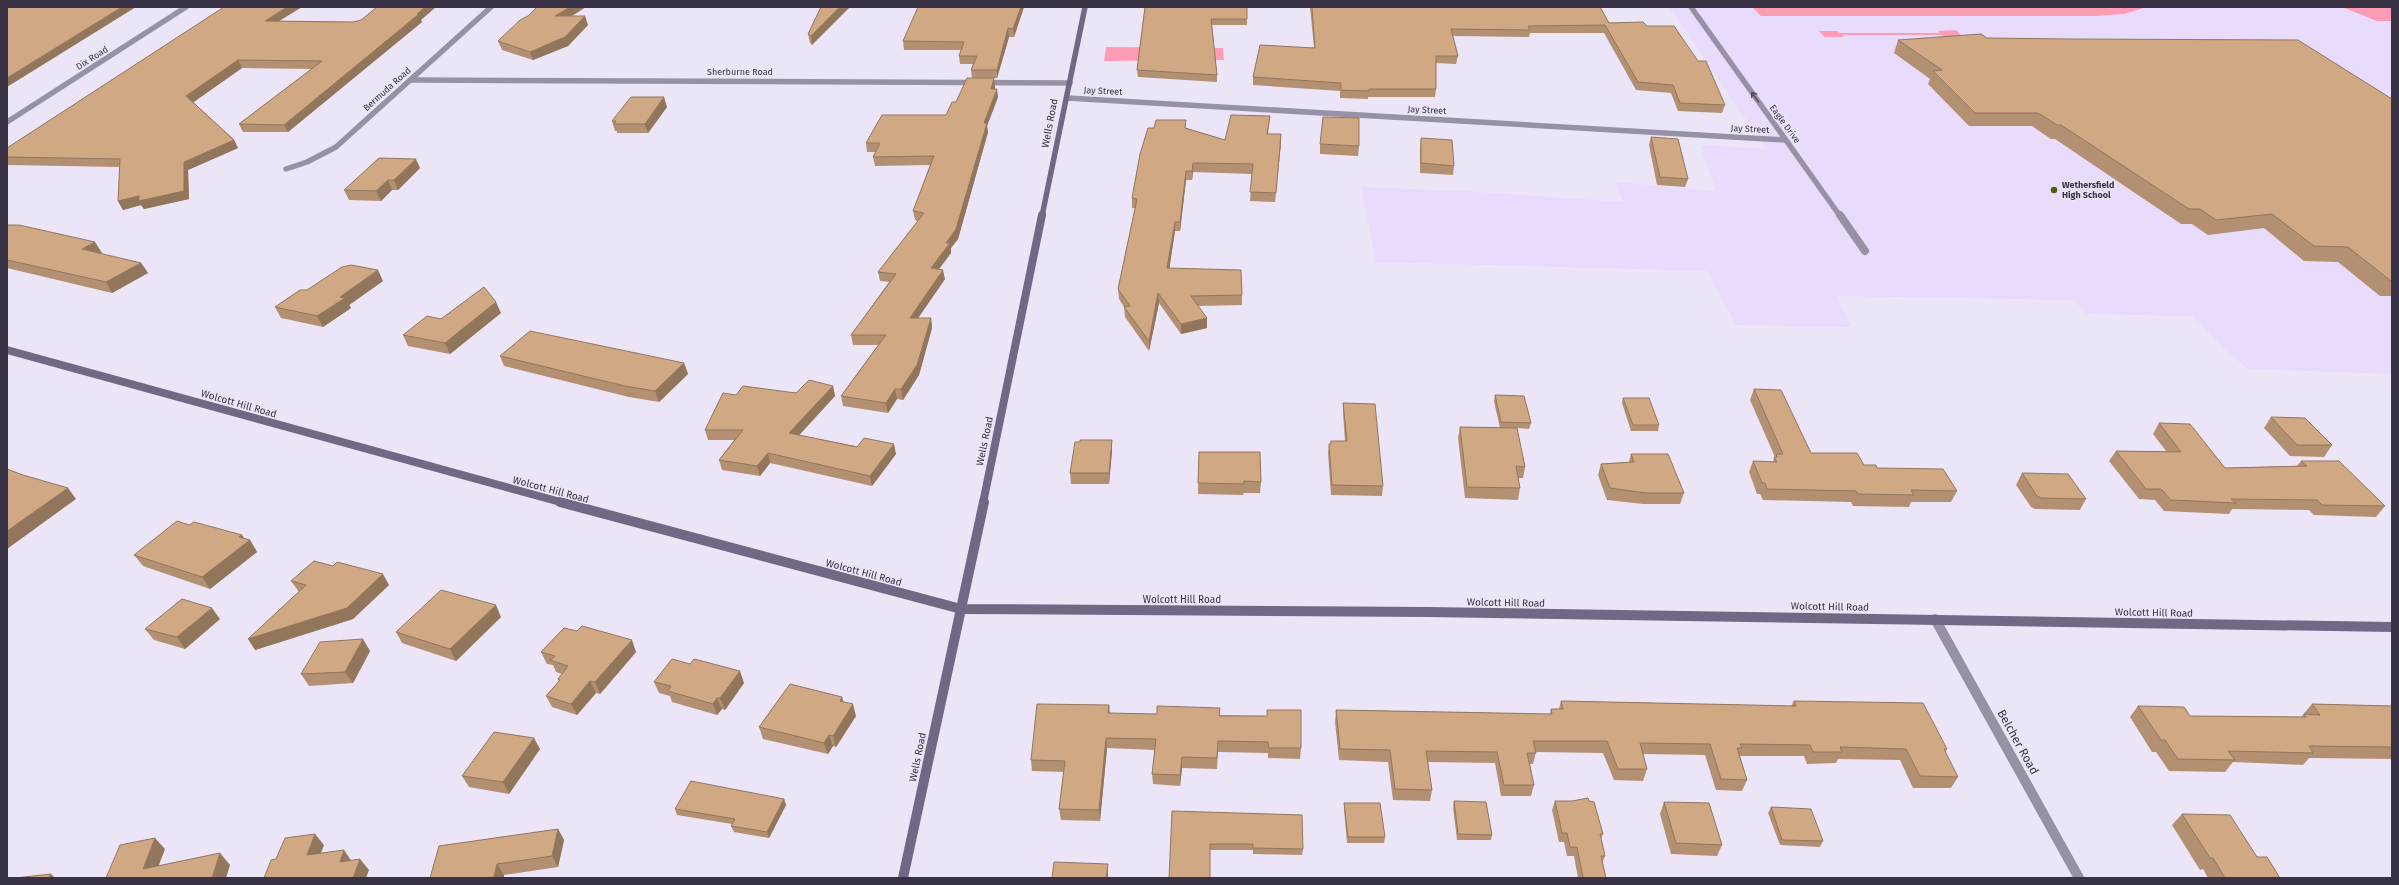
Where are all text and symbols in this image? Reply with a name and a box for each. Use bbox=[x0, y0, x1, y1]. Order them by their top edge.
street label: Dix Road bbox=[74, 44, 110, 72]
street label: Bermuda Road bbox=[361, 65, 413, 113]
street label: Sherburne Road bbox=[707, 67, 773, 77]
street label: Jay Street bbox=[1083, 85, 1123, 97]
one-way arrow bbox=[1751, 92, 1759, 103]
street label: Wells Road bbox=[1039, 98, 1061, 149]
street label: Eagle Drive bbox=[1768, 103, 1802, 145]
street label: Jay Street bbox=[1407, 104, 1447, 116]
street label: Jay Street bbox=[1730, 123, 1770, 135]
place label: Wethersfield High School bbox=[2062, 180, 2114, 200]
marker: Wethersfield High School bbox=[2049, 185, 2059, 195]
street label: Wolcott Hill Road bbox=[199, 387, 278, 421]
street label: Wells Road bbox=[974, 416, 996, 467]
street label: Wolcott Hill Road bbox=[511, 474, 590, 506]
street label: Wolcott Hill Road bbox=[824, 557, 903, 589]
street label: Wolcott Hill Road bbox=[1143, 594, 1221, 606]
street label: Wolcott Hill Road bbox=[1467, 596, 1545, 610]
street label: Wolcott Hill Road bbox=[1791, 600, 1869, 614]
street label: Wolcott Hill Road bbox=[2115, 606, 2193, 620]
street label: Belcher Road bbox=[1994, 707, 2042, 777]
street label: Wells Road bbox=[907, 732, 929, 783]

